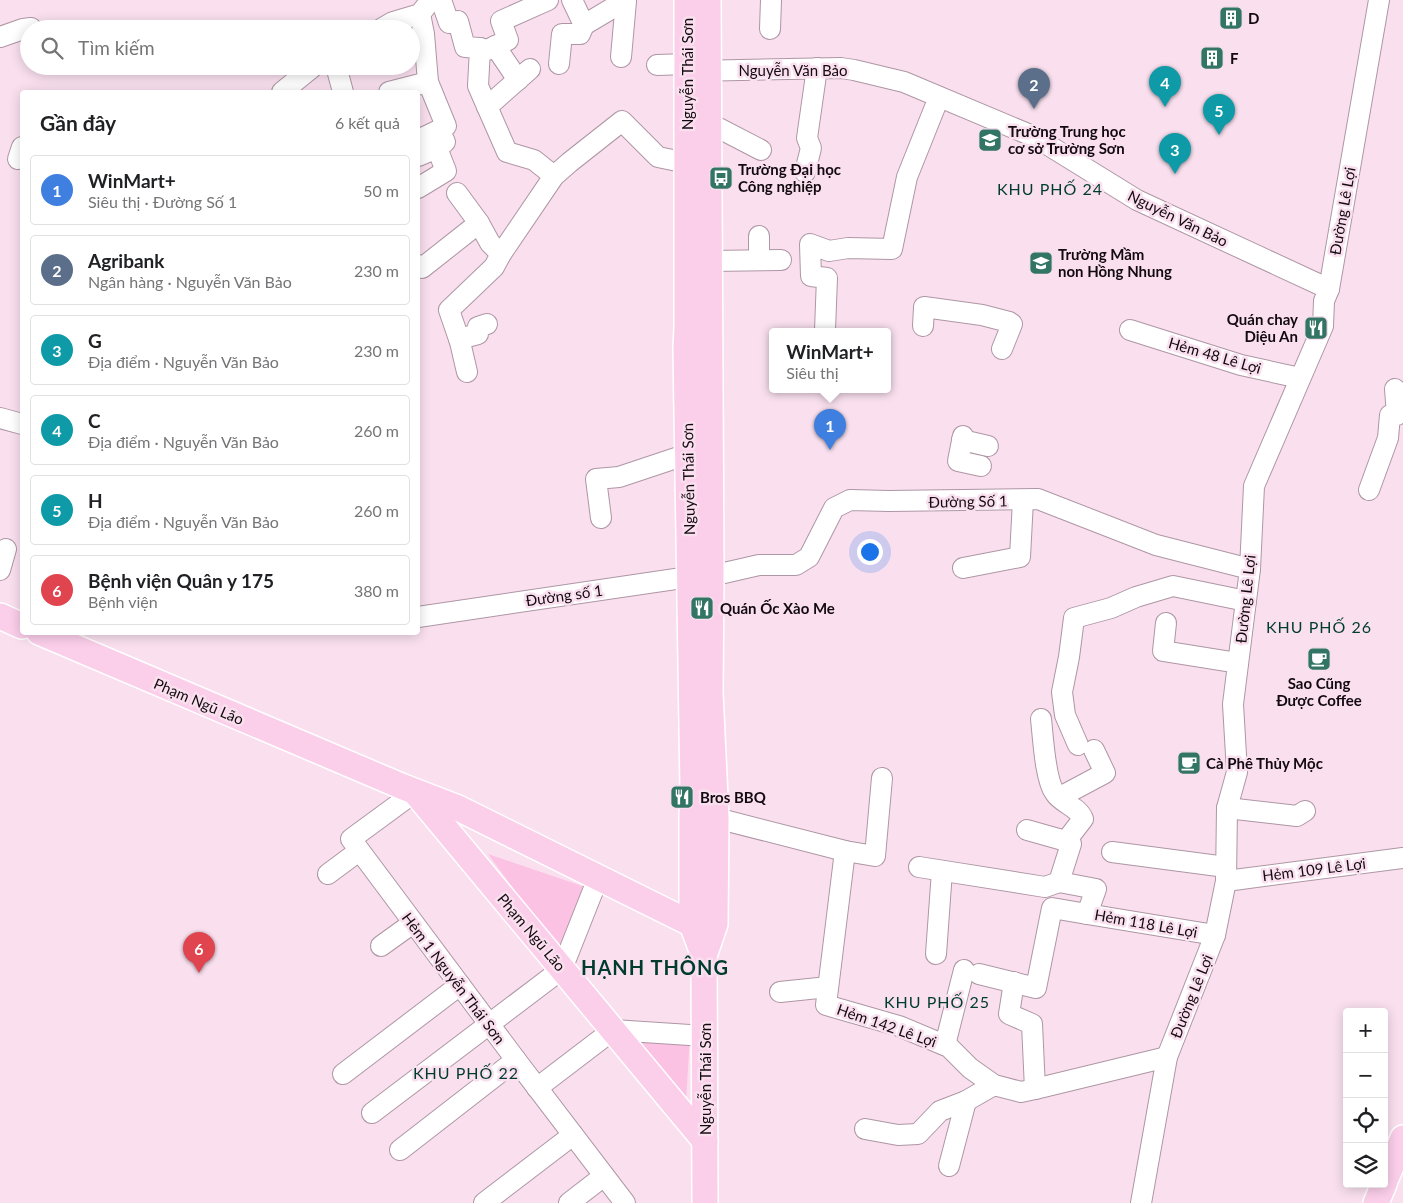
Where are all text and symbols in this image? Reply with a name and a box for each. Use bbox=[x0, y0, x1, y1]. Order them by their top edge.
building icon: D bbox=[1218, 5, 1244, 31]
place label: D bbox=[1248, 9, 1259, 27]
street label: Nguyễn Thái Sơn bbox=[678, 18, 696, 130]
search box bbox=[20, 20, 420, 75]
icon: search bbox=[38, 34, 66, 62]
text: Tìm kiếm bbox=[78, 36, 155, 59]
building icon: F bbox=[1199, 45, 1225, 71]
place label: F bbox=[1230, 49, 1239, 67]
street label: Nguyễn Văn Bảo bbox=[739, 61, 847, 79]
pin: 4 bbox=[1149, 66, 1181, 107]
pin: 2 bbox=[1018, 68, 1050, 109]
pin: 5 bbox=[1203, 94, 1235, 135]
text: Gần đây bbox=[40, 110, 116, 135]
text: 6 kết quả bbox=[335, 113, 400, 132]
place label: Trường Trung học cơ sở Trường Sơn bbox=[1008, 122, 1126, 157]
school or university icon: Trường Trung học cơ sở Trường Sơn bbox=[977, 127, 1003, 153]
pin: 3 bbox=[1159, 133, 1191, 174]
place label: Trường Đại học Công nghiệp bbox=[738, 160, 841, 195]
bus stop icon: Trường Đại học Công nghiệp bbox=[708, 165, 734, 191]
street label: Đường Lê Lợi bbox=[1325, 166, 1359, 256]
text: WinMart+ bbox=[88, 169, 176, 192]
district label: KHU PHỐ 24 bbox=[997, 179, 1103, 198]
text: 1 bbox=[52, 181, 62, 200]
text: 50 m bbox=[363, 181, 399, 200]
street label: Nguyễn Văn Bảo bbox=[1125, 186, 1231, 250]
text: Siêu thị · Đường Số 1 bbox=[88, 192, 237, 211]
place label: Trường Mầm non Hồng Nhung bbox=[1058, 245, 1172, 280]
text: Agribank bbox=[88, 249, 164, 272]
school or university icon: Trường Mầm non Hồng Nhung bbox=[1028, 250, 1054, 276]
text: 2 bbox=[52, 261, 62, 280]
text: 230 m bbox=[354, 261, 399, 280]
text: Ngân hàng · Nguyễn Văn Bảo bbox=[88, 272, 292, 291]
place label: Quán chay Diệu An bbox=[1227, 310, 1298, 345]
restaurant icon: Quán chay Diệu An bbox=[1303, 315, 1329, 341]
popup bbox=[769, 328, 891, 393]
text: G bbox=[88, 329, 102, 352]
street label: Hẻm 48 Lê Lợi bbox=[1167, 333, 1263, 377]
text: WinMart+ bbox=[786, 340, 874, 363]
text: 3 bbox=[52, 341, 62, 360]
text: 230 m bbox=[354, 341, 399, 360]
text: Địa điểm · Nguyễn Văn Bảo bbox=[88, 352, 279, 371]
text: Siêu thị bbox=[786, 363, 839, 382]
text: C bbox=[88, 409, 101, 432]
pin: 1 bbox=[814, 409, 846, 450]
text: 4 bbox=[52, 421, 62, 440]
text: 260 m bbox=[354, 421, 399, 440]
street label: Nguyễn Thái Sơn bbox=[678, 423, 698, 535]
text: Địa điểm · Nguyễn Văn Bảo bbox=[88, 432, 279, 451]
text: H bbox=[88, 489, 103, 512]
street label: Đường Số 1 bbox=[928, 491, 1008, 511]
text: 5 bbox=[52, 501, 62, 520]
text: 260 m bbox=[354, 501, 399, 520]
text: Địa điểm · Nguyễn Văn Bảo bbox=[88, 512, 279, 531]
your location bbox=[857, 539, 883, 565]
street label: Đường Lê Lợi bbox=[1231, 554, 1259, 644]
text: Bệnh viện Quân y 175 bbox=[88, 569, 274, 592]
text: 6 bbox=[52, 581, 62, 600]
text: 380 m bbox=[354, 581, 399, 600]
street label: Đường số 1 bbox=[524, 581, 604, 609]
text: Bệnh viện bbox=[88, 592, 158, 611]
restaurant icon: Quán Ốc Xào Me bbox=[689, 595, 715, 621]
place label: Quán Ốc Xào Me bbox=[720, 599, 835, 617]
district label: KHU PHỐ 26 bbox=[1266, 617, 1372, 636]
cafe icon: Sao Cũng Được Coffee bbox=[1306, 646, 1332, 672]
street label: Phạm Ngũ Lão bbox=[151, 674, 247, 728]
place label: Sao Cũng Được Coffee bbox=[1276, 674, 1362, 709]
cafe icon: Cà Phê Thủy Mộc bbox=[1176, 750, 1202, 776]
place label: Cà Phê Thủy Mộc bbox=[1206, 754, 1323, 772]
restaurant icon: Bros BBQ bbox=[669, 784, 695, 810]
place label: Bros BBQ bbox=[700, 788, 767, 806]
street label: Hẻm 109 Lê Lợi bbox=[1261, 854, 1367, 884]
street label: Phạm Ngũ Lão bbox=[494, 890, 570, 974]
street label: Hẻm 118 Lê Lợi bbox=[1093, 905, 1199, 941]
street label: Hẻm 1 Nguyễn Thái Sơn bbox=[399, 909, 509, 1047]
pin: 6 bbox=[183, 932, 215, 973]
street label: Đường Lê Lợi bbox=[1166, 951, 1216, 1041]
district label: HẠNH THÔNG bbox=[581, 955, 729, 979]
district label: KHU PHỐ 25 bbox=[884, 992, 990, 1011]
street label: Hẻm 142 Lê Lợi bbox=[835, 1000, 939, 1050]
map controls bbox=[1343, 1008, 1388, 1188]
button: + bbox=[1343, 1008, 1388, 1053]
street label: Nguyễn Thái Sơn bbox=[696, 1023, 714, 1135]
button: − bbox=[1343, 1053, 1388, 1098]
district label: KHU PHỐ 22 bbox=[413, 1063, 519, 1082]
button: locate bbox=[1343, 1098, 1388, 1143]
button: layers bbox=[1343, 1143, 1388, 1188]

